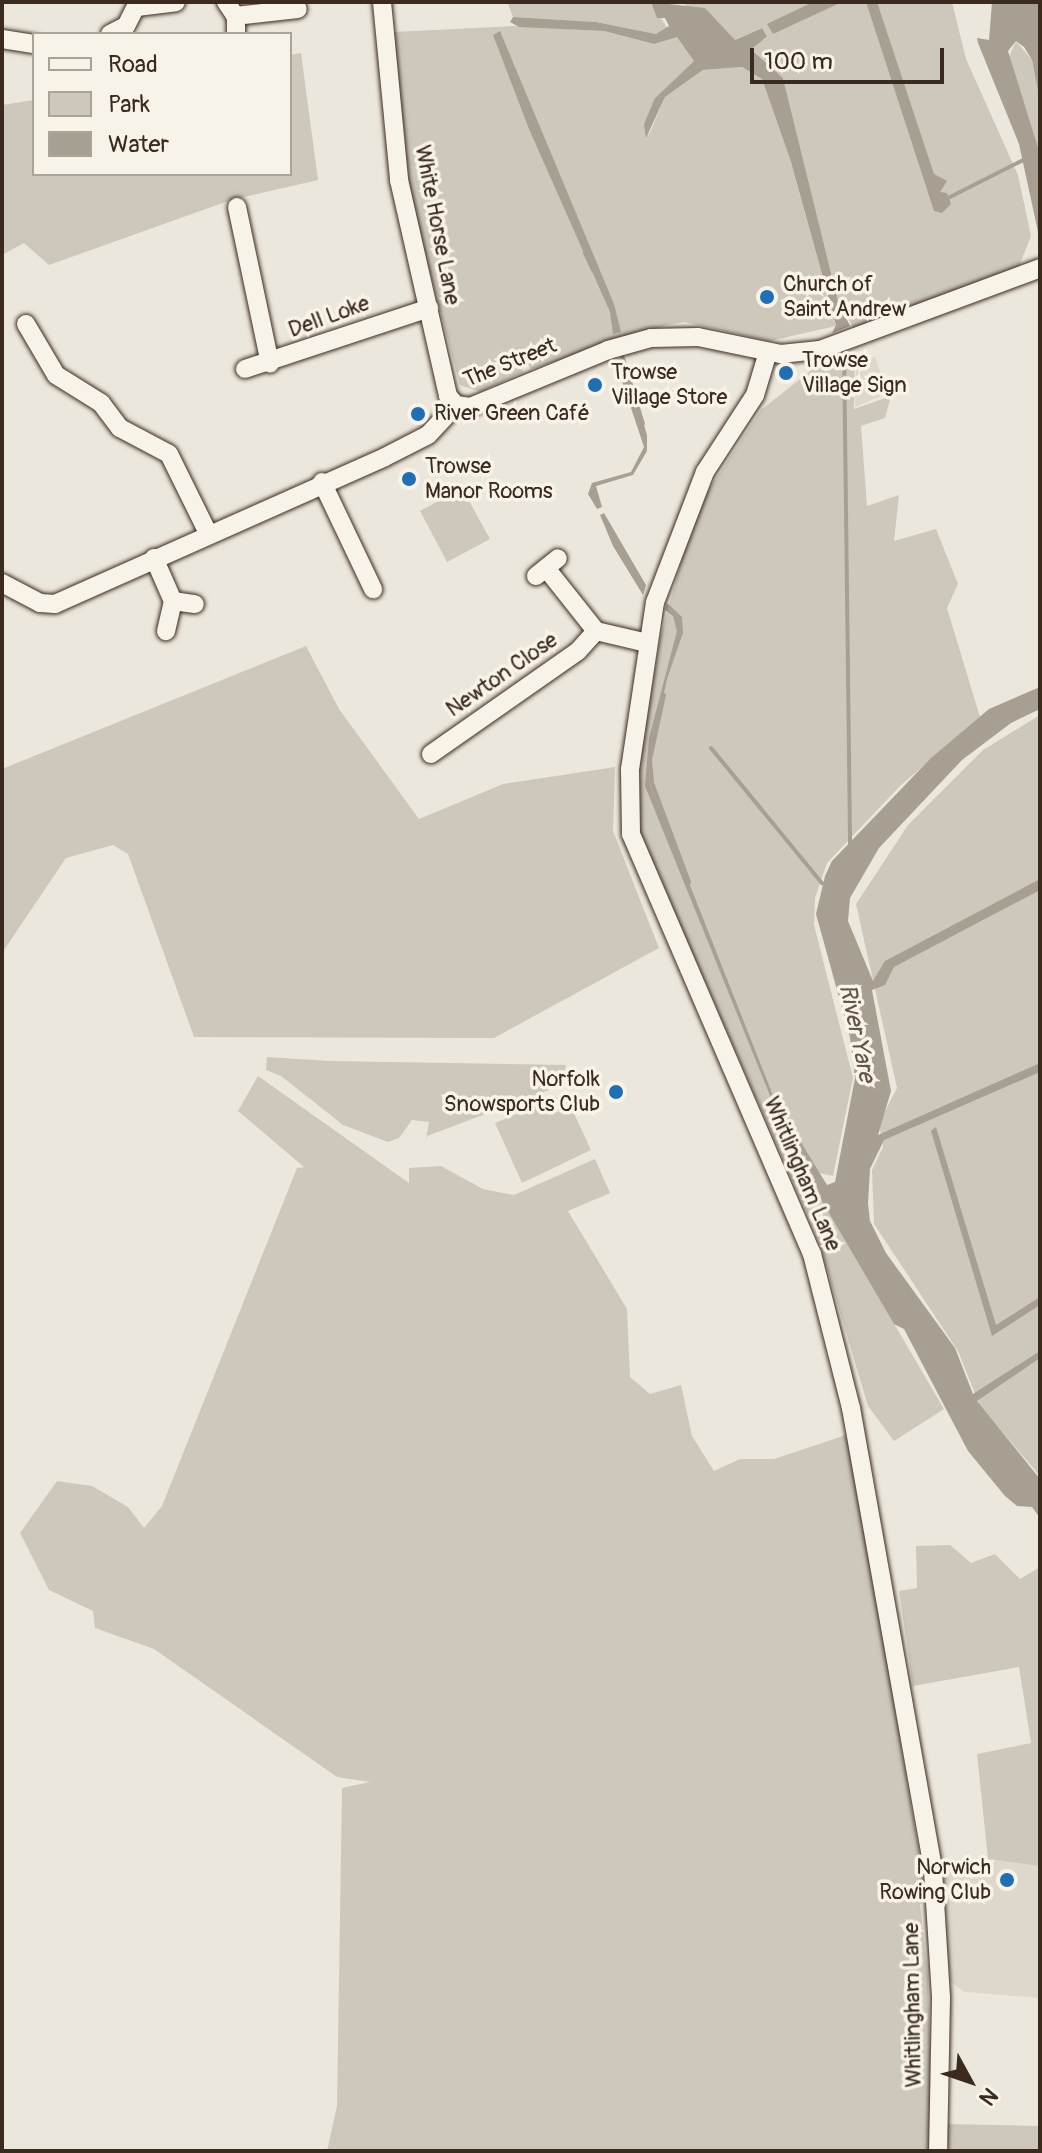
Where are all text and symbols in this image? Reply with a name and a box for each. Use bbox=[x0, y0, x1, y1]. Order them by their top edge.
legend bbox=[32, 32, 292, 176]
scale bar bbox=[754, 32, 948, 82]
text: 100 m bbox=[764, 47, 833, 76]
text: Road bbox=[108, 50, 158, 79]
text: Park bbox=[108, 90, 150, 119]
text: Water bbox=[108, 130, 169, 159]
street label: White Horse Lane bbox=[409, 143, 465, 307]
place label: Church of Saint Andrew bbox=[783, 271, 906, 322]
marker: Church of Saint Andrew bbox=[758, 288, 776, 306]
street label: Dell Loke bbox=[285, 290, 373, 344]
street label: The Street bbox=[460, 332, 560, 394]
place label: Trowse Village Sign bbox=[802, 347, 907, 398]
place label: Trowse Village Store bbox=[611, 359, 727, 410]
marker: Trowse Village Sign bbox=[777, 364, 795, 382]
marker: Trowse Village Store bbox=[586, 376, 604, 394]
place label: River Green Café bbox=[434, 401, 590, 427]
marker: River Green Café bbox=[409, 405, 427, 423]
place label: Trowse Manor Rooms bbox=[425, 453, 553, 504]
marker: Trowse Manor Rooms bbox=[400, 470, 418, 488]
street label: Newton Close bbox=[441, 627, 563, 723]
water label: River Yare bbox=[833, 981, 881, 1085]
place label: Norfolk Snowsports Club bbox=[444, 1066, 600, 1118]
marker: Norfolk Snowsports Club bbox=[607, 1083, 625, 1101]
street label: Whitlingham Lane bbox=[758, 1093, 846, 1255]
place label: Norwich Rowing Club bbox=[879, 1854, 991, 1906]
marker: Norwich Rowing Club bbox=[998, 1871, 1016, 1889]
street label: Whitlingham Lane bbox=[898, 1922, 928, 2088]
north arrow bbox=[930, 2041, 1010, 2121]
text: N bbox=[973, 2082, 1004, 2111]

